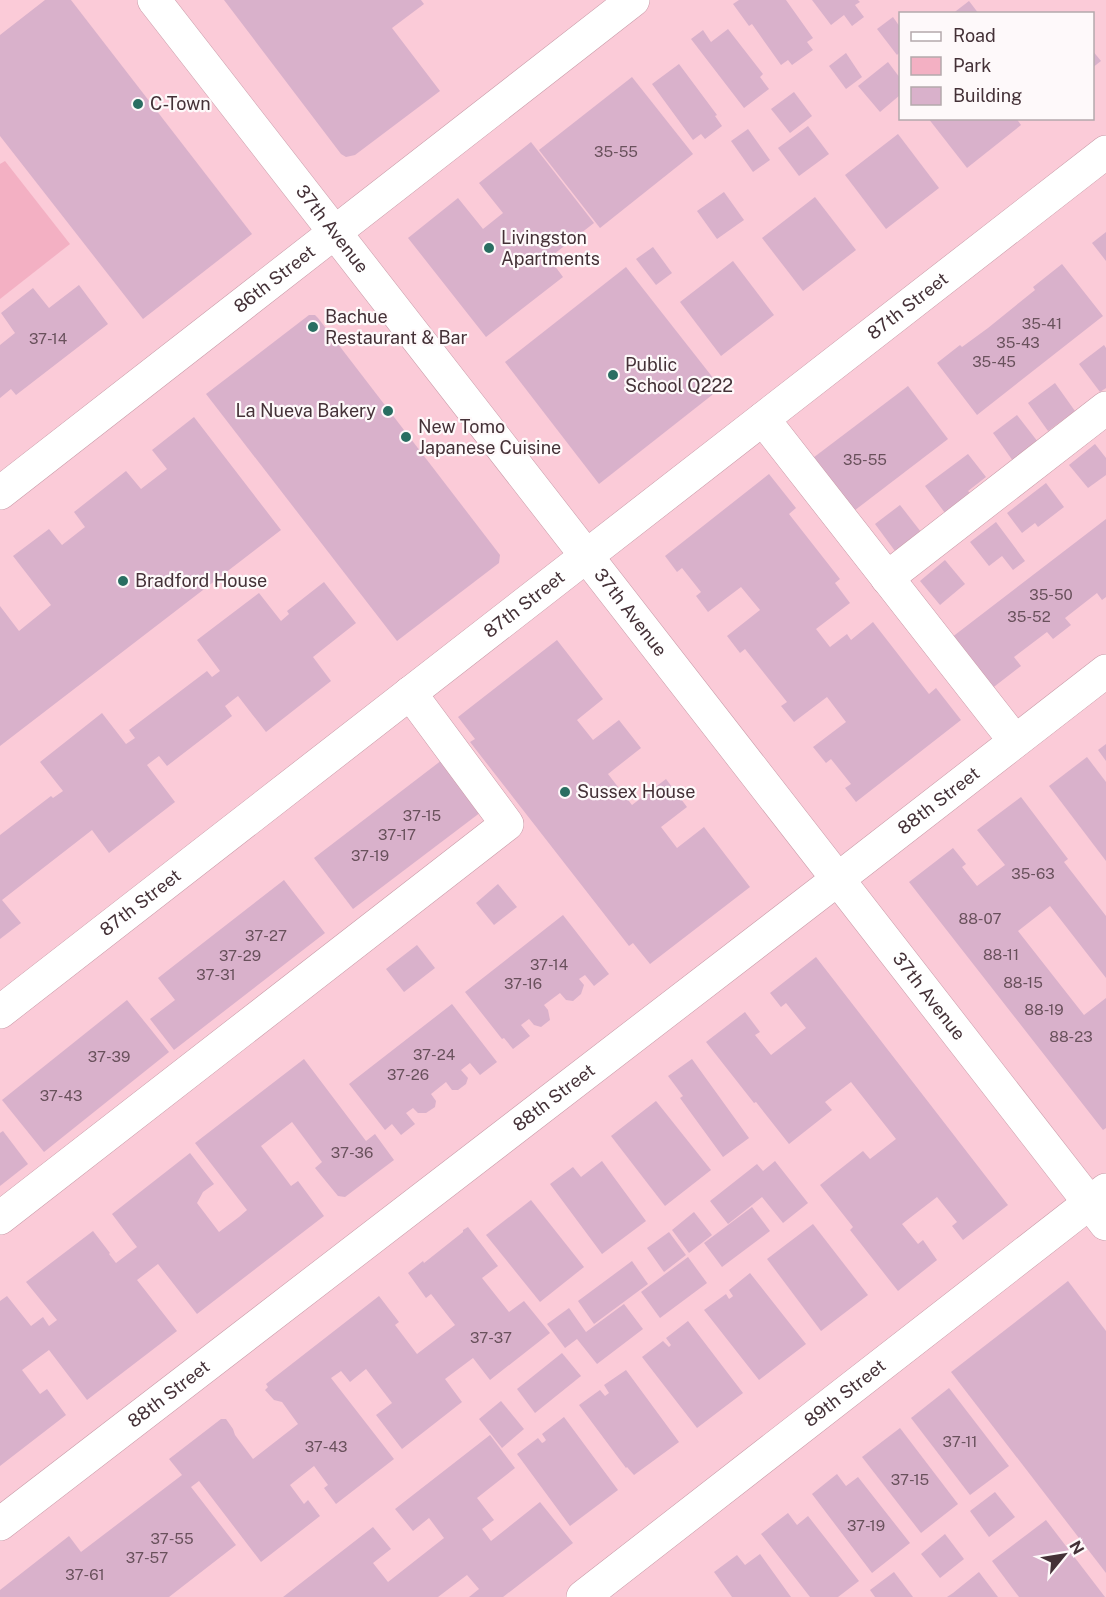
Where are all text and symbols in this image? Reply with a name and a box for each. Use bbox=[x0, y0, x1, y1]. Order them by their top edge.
legend bbox=[899, 12, 1094, 120]
text: Road bbox=[953, 25, 996, 46]
text: Park bbox=[953, 55, 991, 76]
text: Building bbox=[953, 85, 1022, 106]
place label: C-Town bbox=[150, 93, 211, 114]
marker: C-Town bbox=[131, 97, 145, 111]
house number: 35-55 bbox=[594, 143, 638, 160]
street label: 37th Avenue bbox=[292, 181, 373, 277]
place label: Livingston Apartments bbox=[501, 227, 600, 269]
street label: 86th Street bbox=[229, 241, 319, 317]
marker: Livingston Apartments bbox=[482, 241, 496, 255]
street label: 87th Street bbox=[863, 268, 952, 344]
place label: Bachue Restaurant & Bar bbox=[325, 306, 468, 348]
house number: 35-41 bbox=[1022, 315, 1062, 332]
marker: Bachue Restaurant & Bar bbox=[306, 320, 320, 334]
house number: 37-14 bbox=[29, 330, 67, 347]
house number: 35-43 bbox=[996, 334, 1040, 351]
house number: 35-45 bbox=[972, 353, 1016, 370]
place label: Public School Q222 bbox=[625, 354, 733, 396]
marker: Public School Q222 bbox=[606, 368, 620, 382]
place label: La Nueva Bakery bbox=[236, 400, 376, 421]
marker: La Nueva Bakery bbox=[381, 404, 395, 418]
place label: New Tomo Japanese Cuisine bbox=[418, 416, 561, 458]
marker: New Tomo Japanese Cuisine bbox=[399, 430, 413, 444]
house number: 35-55 bbox=[843, 451, 887, 468]
street label: 37th Avenue bbox=[590, 564, 671, 660]
street label: 87th Street bbox=[479, 566, 568, 642]
place label: Bradford House bbox=[135, 570, 267, 591]
marker: Bradford House bbox=[116, 574, 130, 588]
house number: 35-50 bbox=[1029, 586, 1073, 603]
house number: 35-52 bbox=[1007, 608, 1051, 625]
street label: 88th Street bbox=[893, 762, 983, 839]
place label: Sussex House bbox=[577, 781, 695, 802]
marker: Sussex House bbox=[558, 785, 572, 799]
house number: 37-15 bbox=[403, 807, 441, 824]
house number: 37-17 bbox=[378, 826, 416, 843]
house number: 37-19 bbox=[351, 847, 389, 864]
street label: 87th Street bbox=[96, 864, 185, 940]
house number: 35-63 bbox=[1011, 865, 1055, 882]
house number: 88-07 bbox=[959, 910, 1001, 927]
house number: 37-27 bbox=[245, 927, 287, 944]
house number: 88-11 bbox=[983, 946, 1019, 963]
house number: 37-29 bbox=[219, 947, 261, 964]
street label: 37th Avenue bbox=[889, 948, 970, 1044]
house number: 37-14 bbox=[530, 956, 568, 973]
house number: 37-31 bbox=[196, 966, 236, 983]
house number: 88-15 bbox=[1003, 974, 1043, 991]
house number: 37-16 bbox=[504, 975, 542, 992]
house number: 88-19 bbox=[1024, 1001, 1064, 1018]
house number: 88-23 bbox=[1049, 1028, 1093, 1045]
house number: 37-24 bbox=[413, 1046, 455, 1063]
house number: 37-39 bbox=[88, 1048, 130, 1065]
street label: 88th Street bbox=[509, 1059, 599, 1135]
house number: 37-26 bbox=[387, 1066, 429, 1083]
house number: 37-43 bbox=[40, 1087, 82, 1104]
house number: 37-36 bbox=[331, 1144, 373, 1161]
house number: 37-37 bbox=[470, 1329, 512, 1346]
street label: 89th Street bbox=[800, 1355, 890, 1431]
street label: 88th Street bbox=[123, 1356, 214, 1432]
house number: 37-11 bbox=[943, 1433, 977, 1450]
house number: 37-43 bbox=[305, 1438, 347, 1455]
house number: 37-15 bbox=[891, 1471, 929, 1488]
house number: 37-19 bbox=[847, 1517, 885, 1534]
north arrow bbox=[1034, 1525, 1094, 1585]
house number: 37-55 bbox=[150, 1530, 194, 1547]
text: N bbox=[1065, 1538, 1088, 1558]
house number: 37-57 bbox=[126, 1549, 168, 1566]
house number: 37-61 bbox=[65, 1566, 105, 1583]

